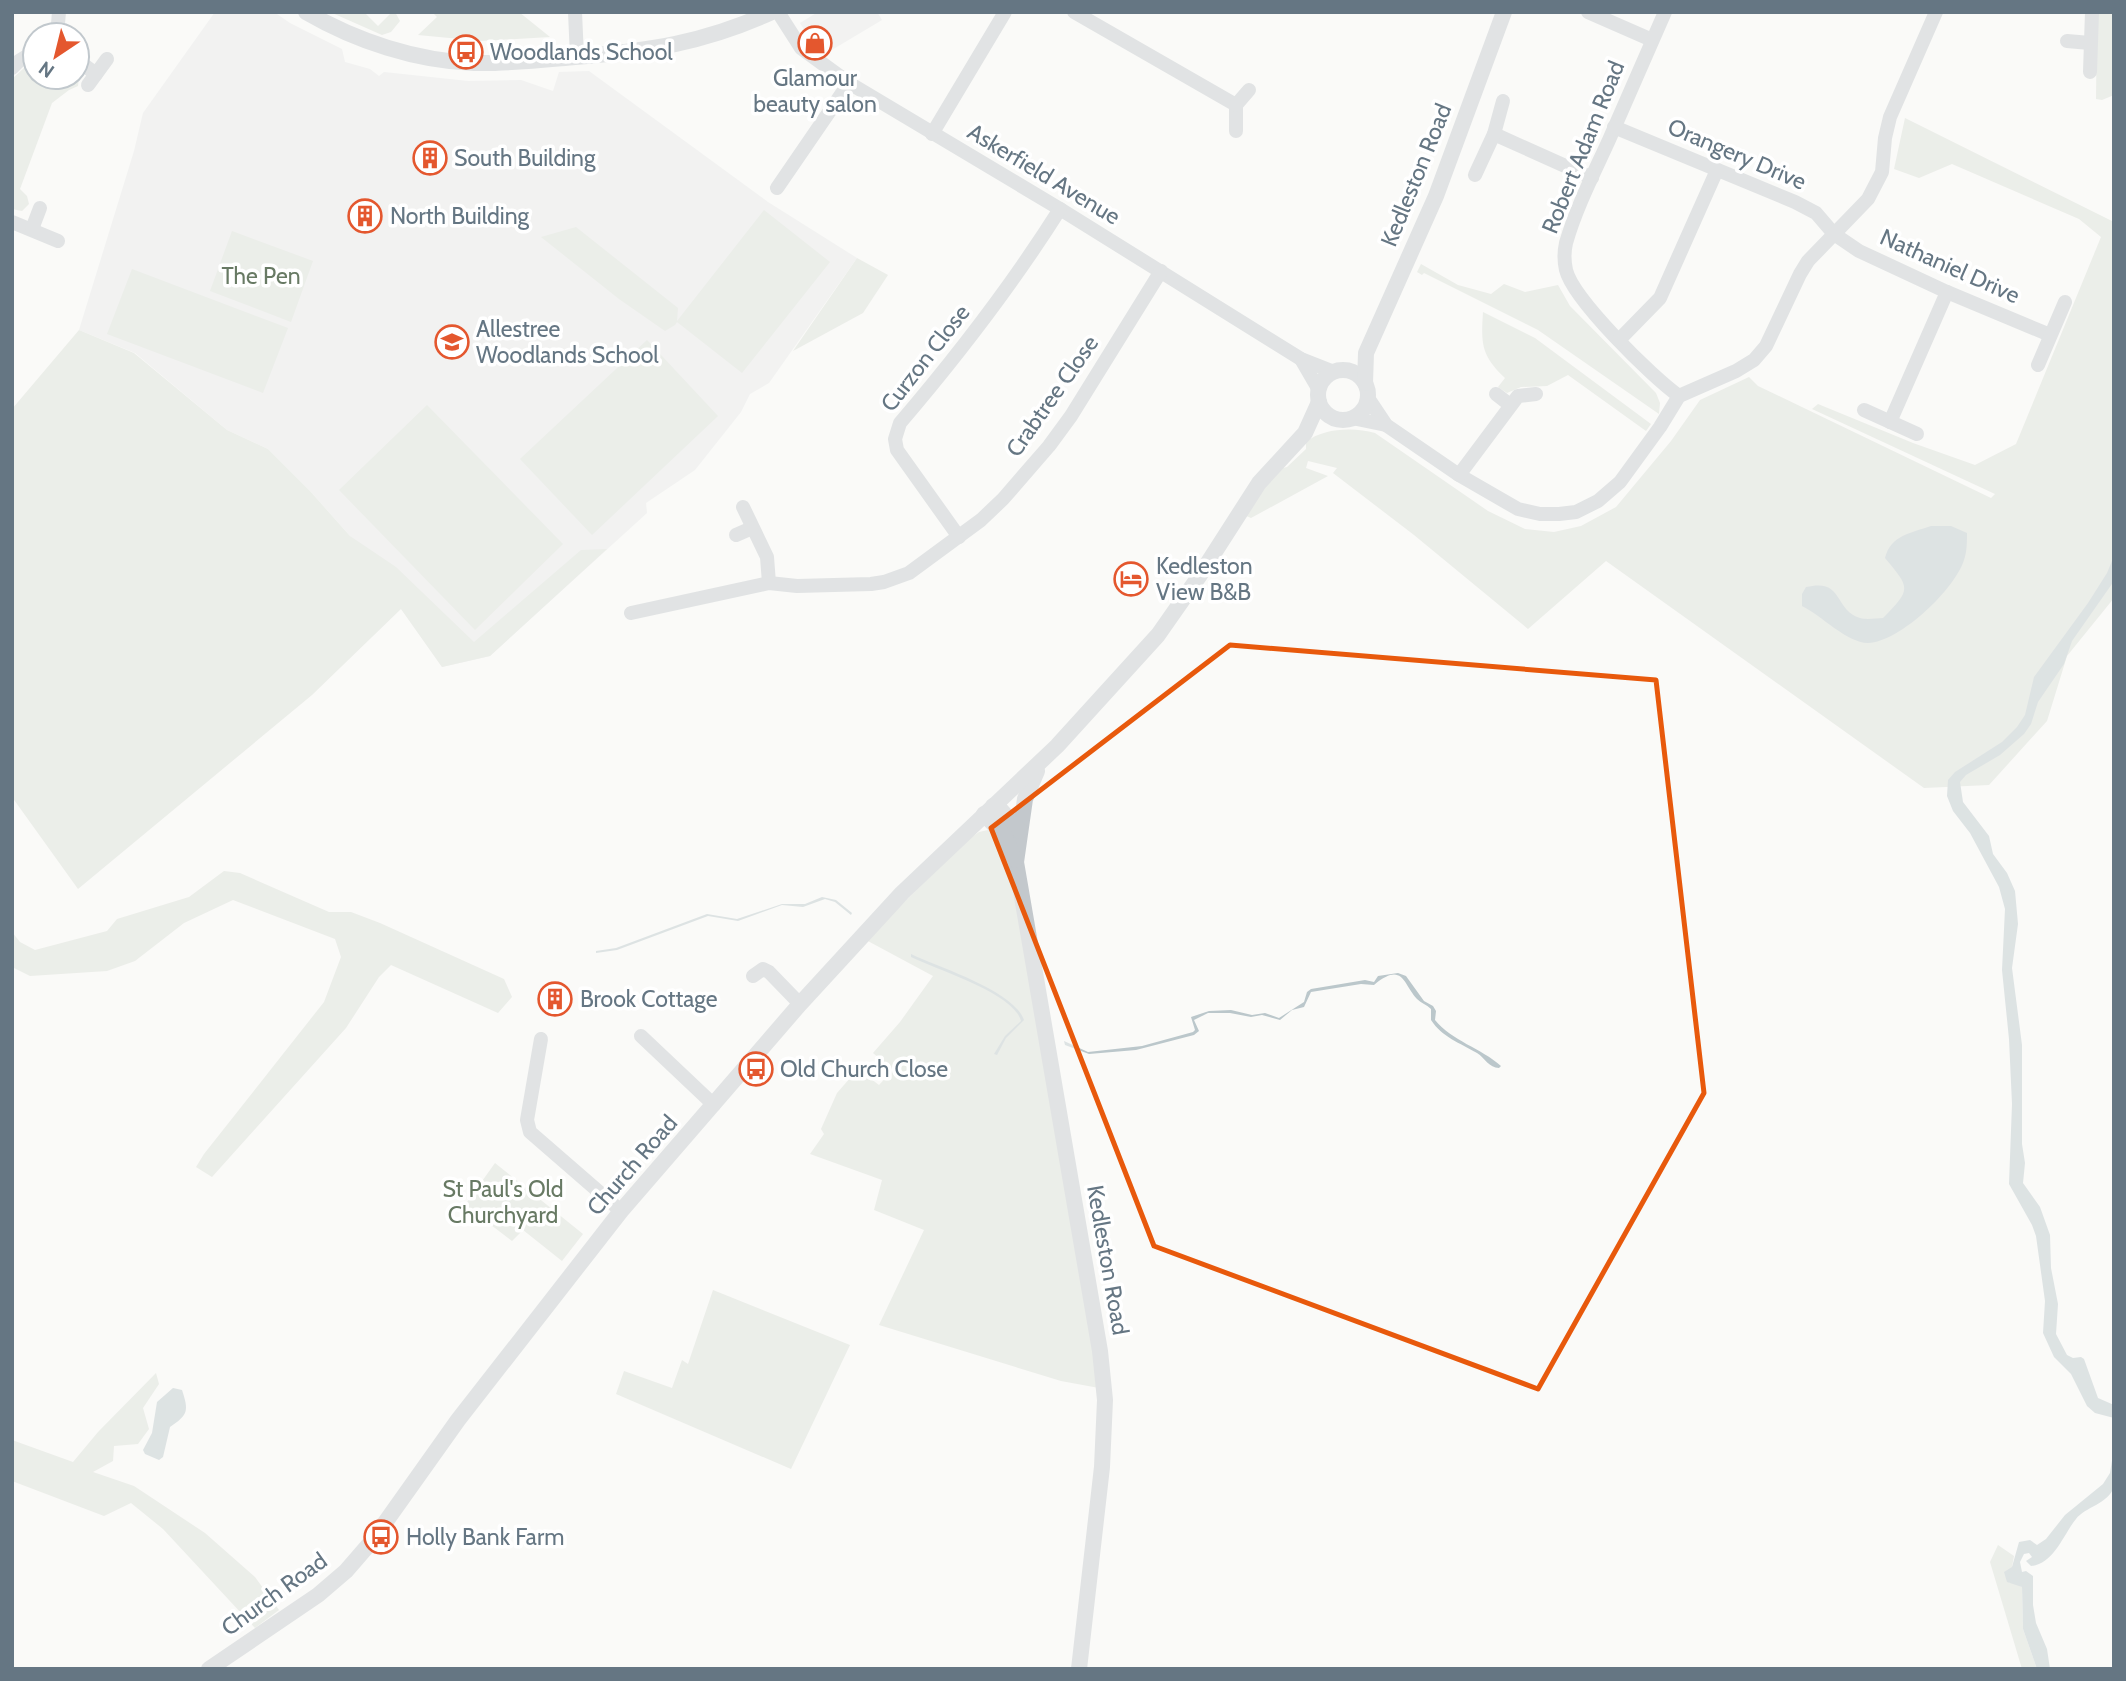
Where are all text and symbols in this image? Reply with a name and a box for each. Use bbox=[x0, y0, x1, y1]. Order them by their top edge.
north arrow bbox=[21, 21, 91, 91]
shop icon: Glamour beauty salon bbox=[796, 24, 834, 62]
bus stop icon: Woodlands School bbox=[447, 33, 485, 71]
place label: Woodlands School bbox=[490, 38, 673, 66]
text: N bbox=[34, 56, 59, 83]
street label: Robert Adam Road bbox=[1536, 57, 1630, 237]
place label: Glamour beauty salon bbox=[753, 64, 877, 118]
street label: Kedleston Road bbox=[1375, 99, 1457, 251]
street label: Orangery Drive bbox=[1664, 112, 1811, 196]
street label: Askerfield Avenue bbox=[963, 117, 1126, 231]
building icon: South Building bbox=[411, 139, 449, 177]
place label: South Building bbox=[454, 144, 596, 172]
building icon: North Building bbox=[346, 197, 384, 235]
place label: North Building bbox=[390, 202, 530, 230]
street label: Nathaniel Drive bbox=[1876, 223, 2024, 309]
park label: The Pen bbox=[221, 262, 301, 290]
street label: Curzon Close bbox=[875, 299, 976, 417]
place label: Allestree Woodlands School bbox=[476, 315, 659, 369]
school or university icon: Allestree Woodlands School bbox=[433, 323, 471, 361]
street label: Crabtree Close bbox=[1000, 330, 1104, 462]
place label: Kedleston View B&B bbox=[1156, 552, 1253, 606]
hotel icon: Kedleston View B&B bbox=[1112, 560, 1150, 598]
building icon: Brook Cottage bbox=[536, 980, 574, 1018]
place label: Brook Cottage bbox=[580, 985, 718, 1013]
bus stop icon: Old Church Close bbox=[737, 1050, 775, 1088]
place label: Old Church Close bbox=[780, 1055, 948, 1083]
street label: Church Road bbox=[581, 1109, 683, 1221]
park label: St Paul's Old Churchyard bbox=[442, 1175, 564, 1229]
street label: Kedleston Road bbox=[1081, 1183, 1135, 1337]
bus stop icon: Holly Bank Farm bbox=[362, 1518, 400, 1556]
place label: Holly Bank Farm bbox=[406, 1523, 564, 1551]
street label: Church Road bbox=[216, 1546, 332, 1642]

